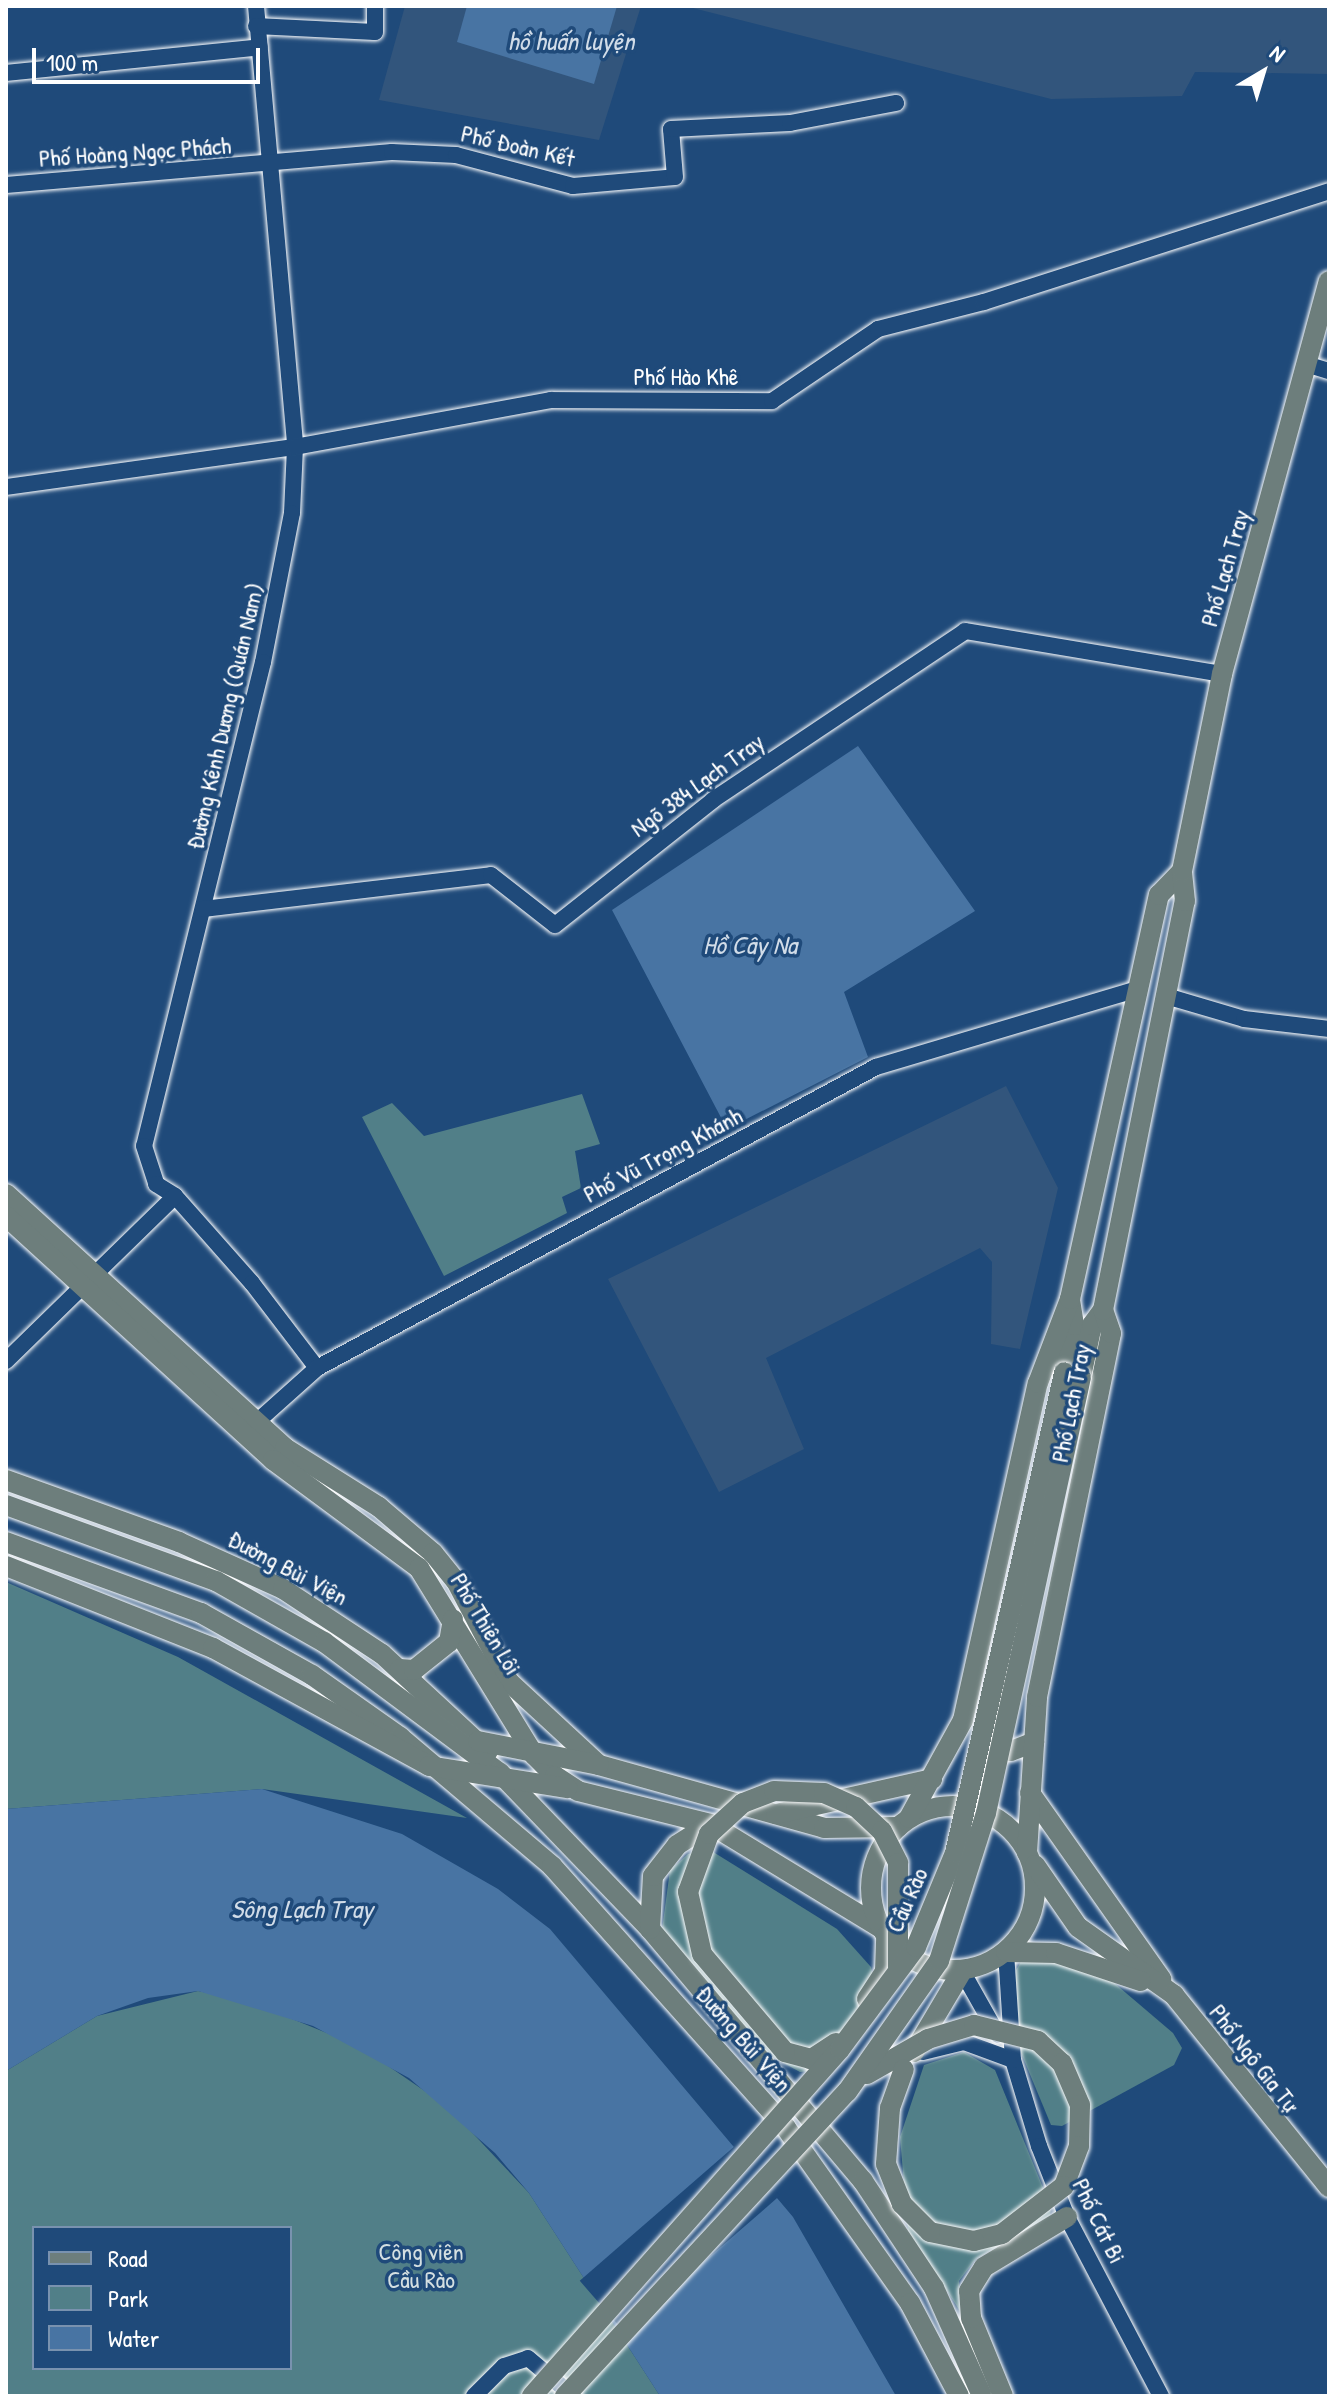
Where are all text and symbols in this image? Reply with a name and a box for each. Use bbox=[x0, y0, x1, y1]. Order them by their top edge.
water label: hồ huấn luyện bbox=[507, 25, 635, 57]
scale bar bbox=[36, 32, 264, 82]
north arrow bbox=[1223, 32, 1303, 112]
text: N bbox=[1264, 38, 1292, 69]
text: 100 m bbox=[46, 46, 98, 78]
street label: Phố Đoàn Kết bbox=[458, 119, 578, 173]
street label: Phố Hoàng Ngọc Phách bbox=[38, 131, 232, 173]
street label: Phố Hào Khê bbox=[634, 363, 738, 391]
street label: Phố Lạch Tray bbox=[1195, 506, 1255, 630]
street label: Đường Kênh Dương (Quán Nam) bbox=[180, 580, 270, 852]
street label: Ngõ 384 Lạch Tray bbox=[625, 727, 769, 843]
water label: Hồ Cây Na bbox=[703, 929, 797, 961]
street label: Phố Vũ Trọng Khánh bbox=[579, 1101, 747, 1209]
street label: Phố Lạch Tray bbox=[1045, 1341, 1097, 1465]
street label: Đường Bùi Viện bbox=[223, 1524, 353, 1612]
street label: Phố Thiên Lôi bbox=[444, 1568, 528, 1680]
street label: Cầu Rào bbox=[880, 1863, 934, 1937]
water label: Sông Lạch Tray bbox=[231, 1893, 373, 1925]
street label: Đường Bùi Viện bbox=[690, 1980, 798, 2098]
street label: Phố Ngô Gia Tự bbox=[1203, 1999, 1305, 2117]
street label: Phố Cát Bi bbox=[1066, 2174, 1132, 2268]
legend bbox=[32, 2226, 292, 2370]
park label: Công viên Cầu Rào bbox=[378, 2238, 464, 2294]
text: Road bbox=[108, 2242, 147, 2274]
text: Park bbox=[108, 2282, 148, 2314]
text: Water bbox=[108, 2322, 159, 2354]

